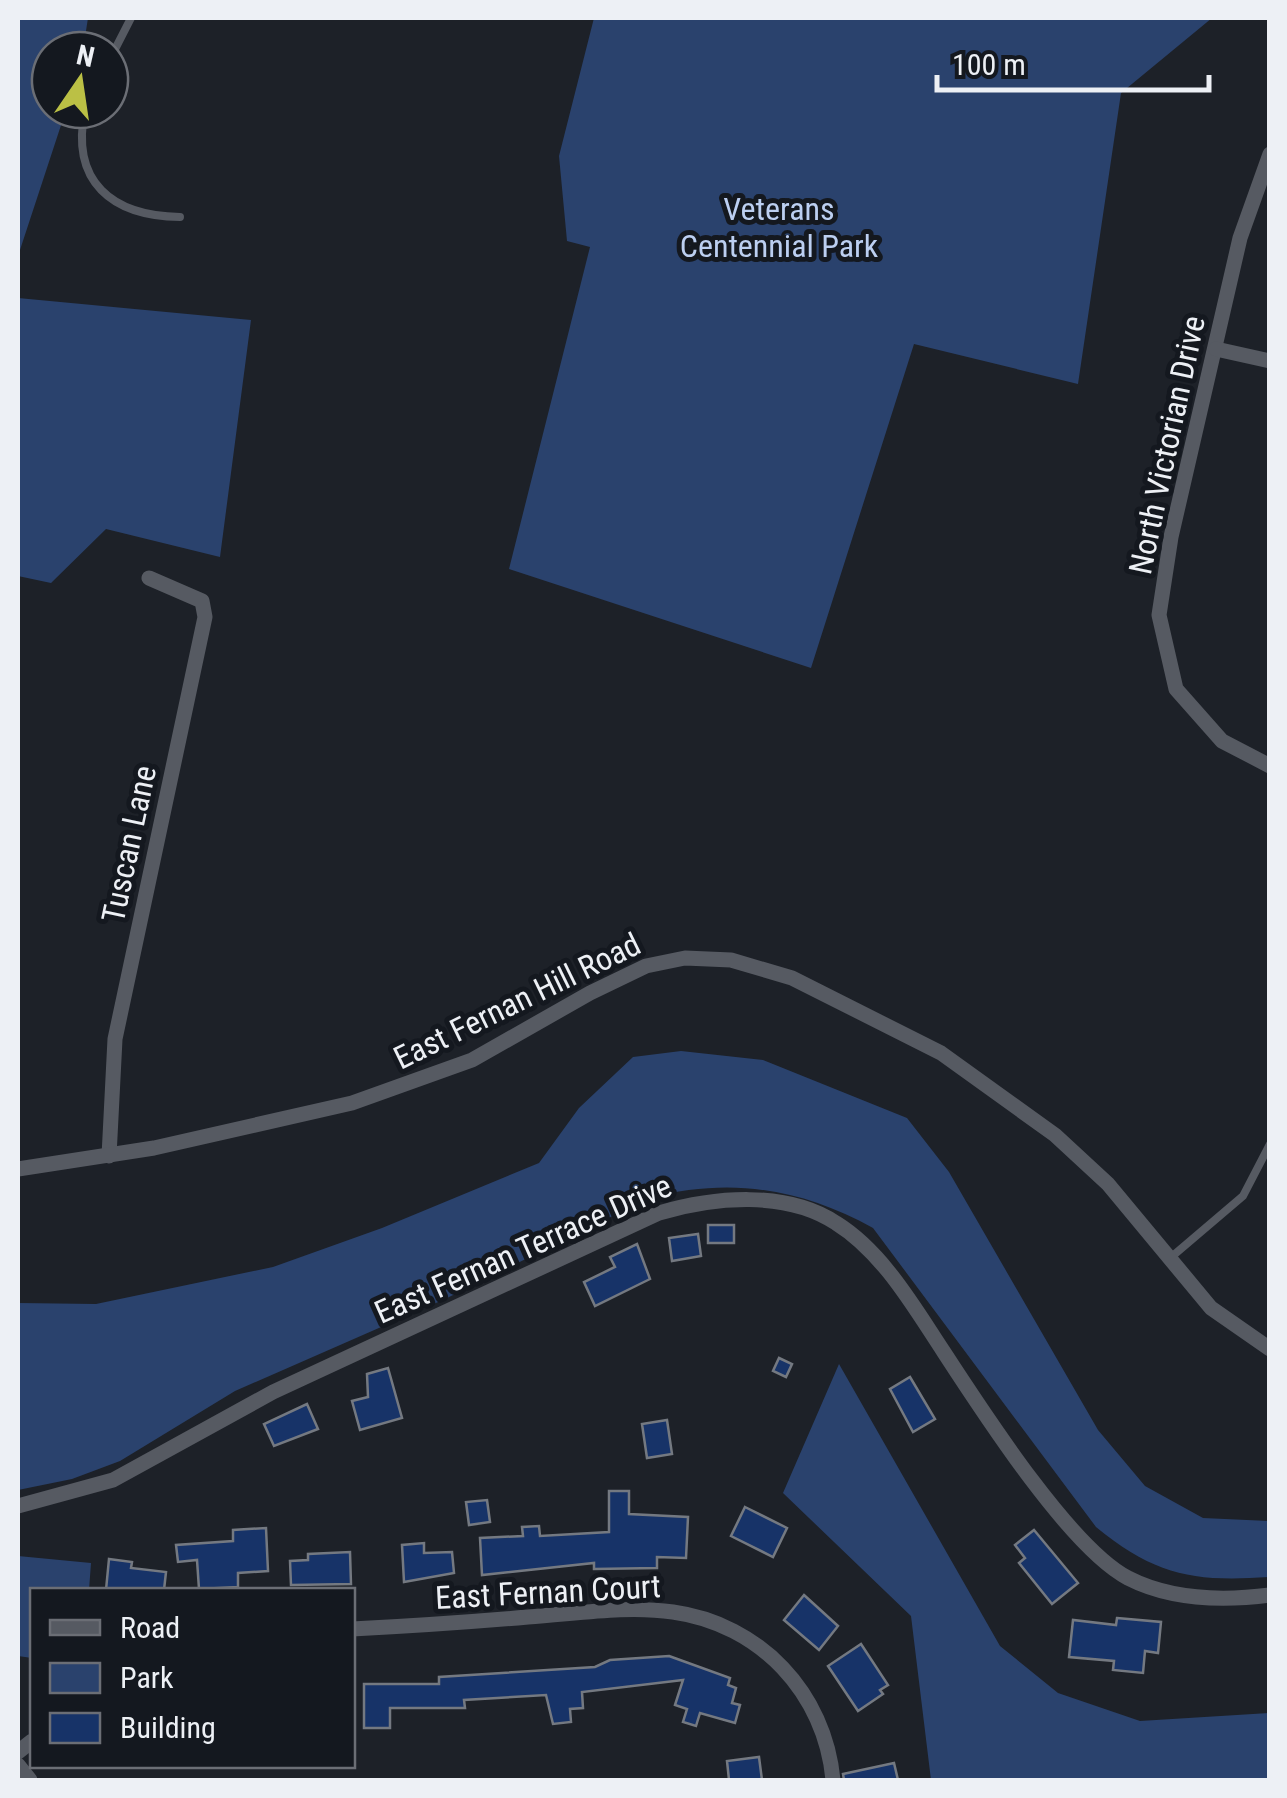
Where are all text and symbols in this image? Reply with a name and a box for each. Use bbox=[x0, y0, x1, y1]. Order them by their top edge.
north arrow bbox=[30, 30, 130, 130]
scale bar bbox=[937, 30, 1210, 92]
text: N bbox=[73, 38, 98, 74]
text: 100 m bbox=[952, 47, 1026, 82]
park label: Veterans Centennial Park bbox=[680, 190, 879, 265]
street label: North Victorian Drive bbox=[1121, 312, 1213, 578]
street label: Tuscan Lane bbox=[94, 762, 164, 926]
street label: East Fernan Hill Road bbox=[388, 925, 646, 1077]
street label: East Fernan Terrace Drive bbox=[369, 1166, 677, 1332]
street label: East Fernan Court bbox=[434, 1567, 662, 1617]
legend bbox=[30, 1588, 355, 1768]
text: Road bbox=[120, 1610, 180, 1645]
text: Park bbox=[120, 1660, 174, 1695]
text: Building bbox=[120, 1710, 216, 1745]

